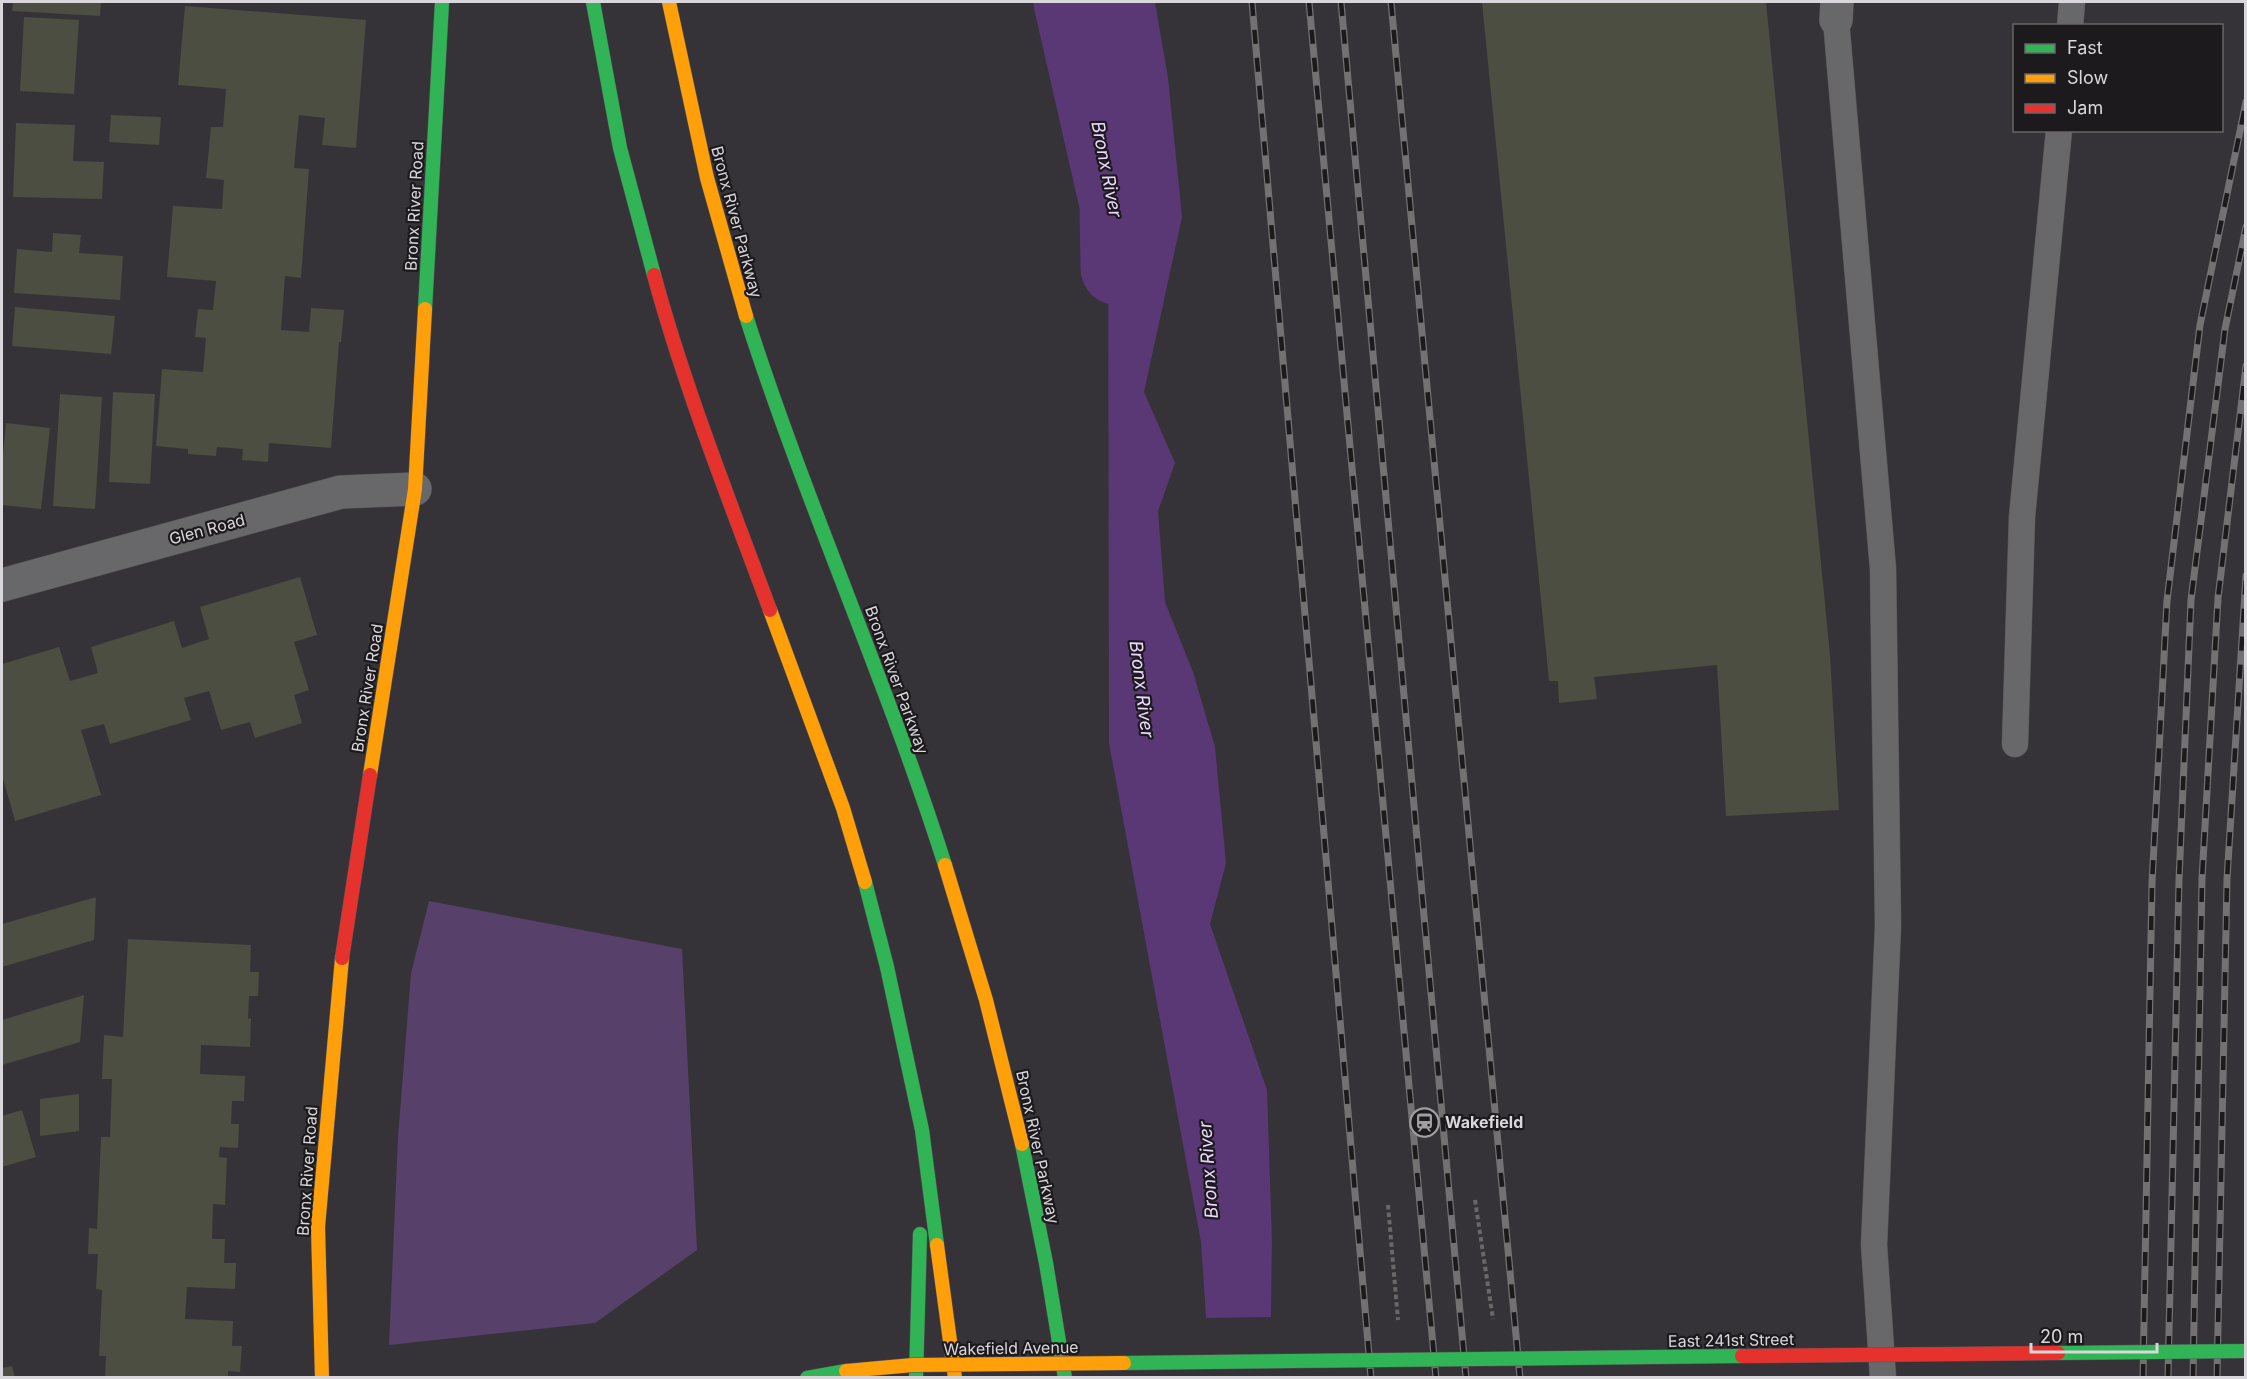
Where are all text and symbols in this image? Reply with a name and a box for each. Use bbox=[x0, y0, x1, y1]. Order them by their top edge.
legend bbox=[2013, 24, 2223, 132]
text: Fast bbox=[2067, 37, 2103, 58]
text: Slow bbox=[2067, 67, 2108, 88]
text: Jam bbox=[2067, 97, 2103, 118]
water label: Bronx River bbox=[1087, 119, 1127, 220]
street label: Bronx River Road bbox=[401, 141, 427, 271]
street label: Bronx River Parkway bbox=[707, 144, 767, 300]
street label: Glen Road bbox=[167, 509, 247, 549]
street label: Bronx River Parkway bbox=[861, 603, 933, 757]
street label: Bronx River Road bbox=[347, 622, 387, 754]
water label: Bronx River bbox=[1126, 639, 1159, 740]
street label: Bronx River Parkway bbox=[1012, 1068, 1064, 1226]
street label: Bronx River Road bbox=[292, 1106, 322, 1236]
station icon: Wakefield bbox=[1408, 1106, 1440, 1138]
place label: Wakefield bbox=[1445, 1112, 1523, 1132]
water label: Bronx River bbox=[1194, 1119, 1222, 1219]
scale bar bbox=[2031, 1316, 2157, 1354]
text: 20 m bbox=[2040, 1326, 2083, 1347]
street label: East 241st Street bbox=[1668, 1329, 1794, 1351]
street label: Wakefield Avenue bbox=[943, 1337, 1079, 1359]

